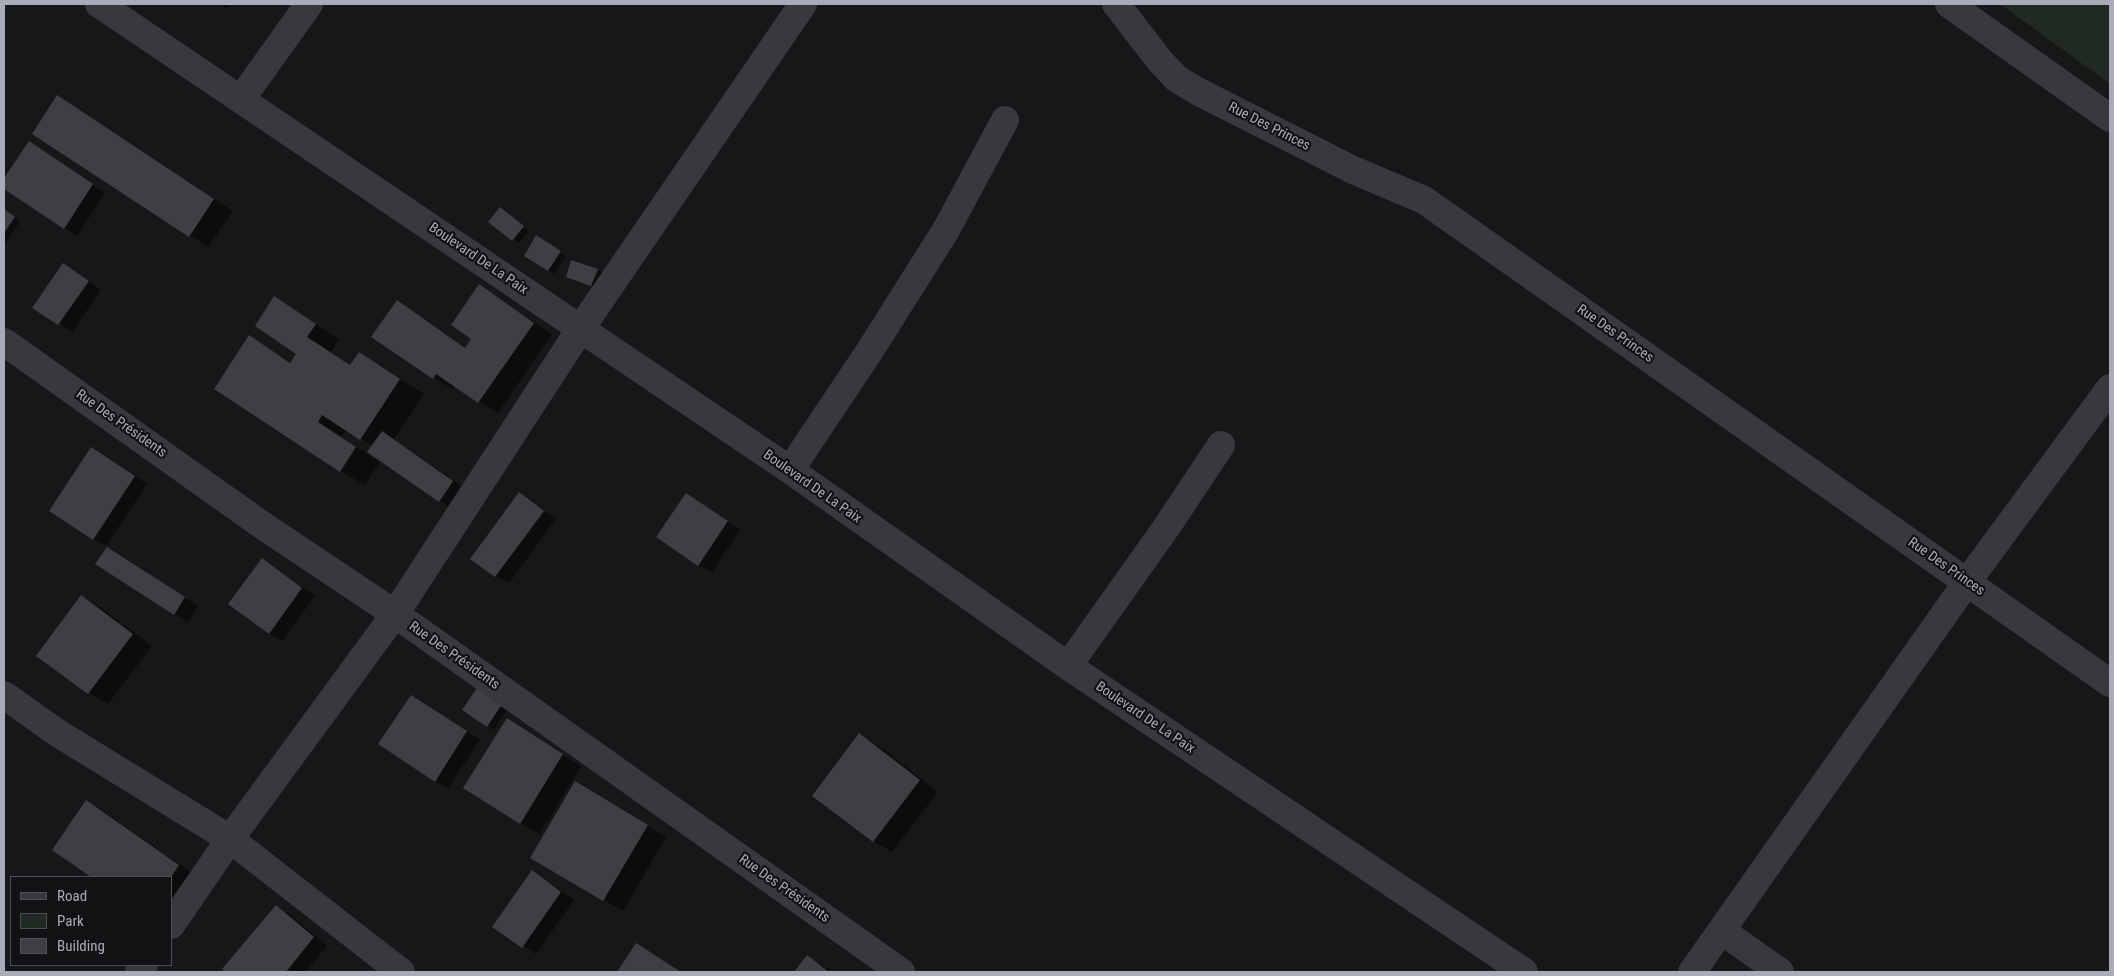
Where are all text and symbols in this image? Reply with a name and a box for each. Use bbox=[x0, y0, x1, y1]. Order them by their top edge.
street label: Rue Des Princes bbox=[1225, 99, 1313, 155]
street label: Boulevard De La Paix bbox=[425, 220, 531, 298]
street label: Rue Des Princes bbox=[1574, 301, 1656, 367]
street label: Rue Des Présidents bbox=[72, 386, 170, 462]
street label: Boulevard De La Paix bbox=[760, 447, 864, 527]
street label: Rue Des Princes bbox=[1905, 534, 1987, 600]
street label: Rue Des Présidents bbox=[405, 618, 503, 694]
street label: Boulevard De La Paix bbox=[1092, 679, 1198, 757]
street label: Rue Des Présidents bbox=[735, 851, 833, 927]
legend bbox=[10, 876, 172, 966]
text: Road bbox=[57, 887, 87, 905]
text: Park bbox=[57, 912, 84, 930]
text: Building bbox=[57, 937, 105, 955]

